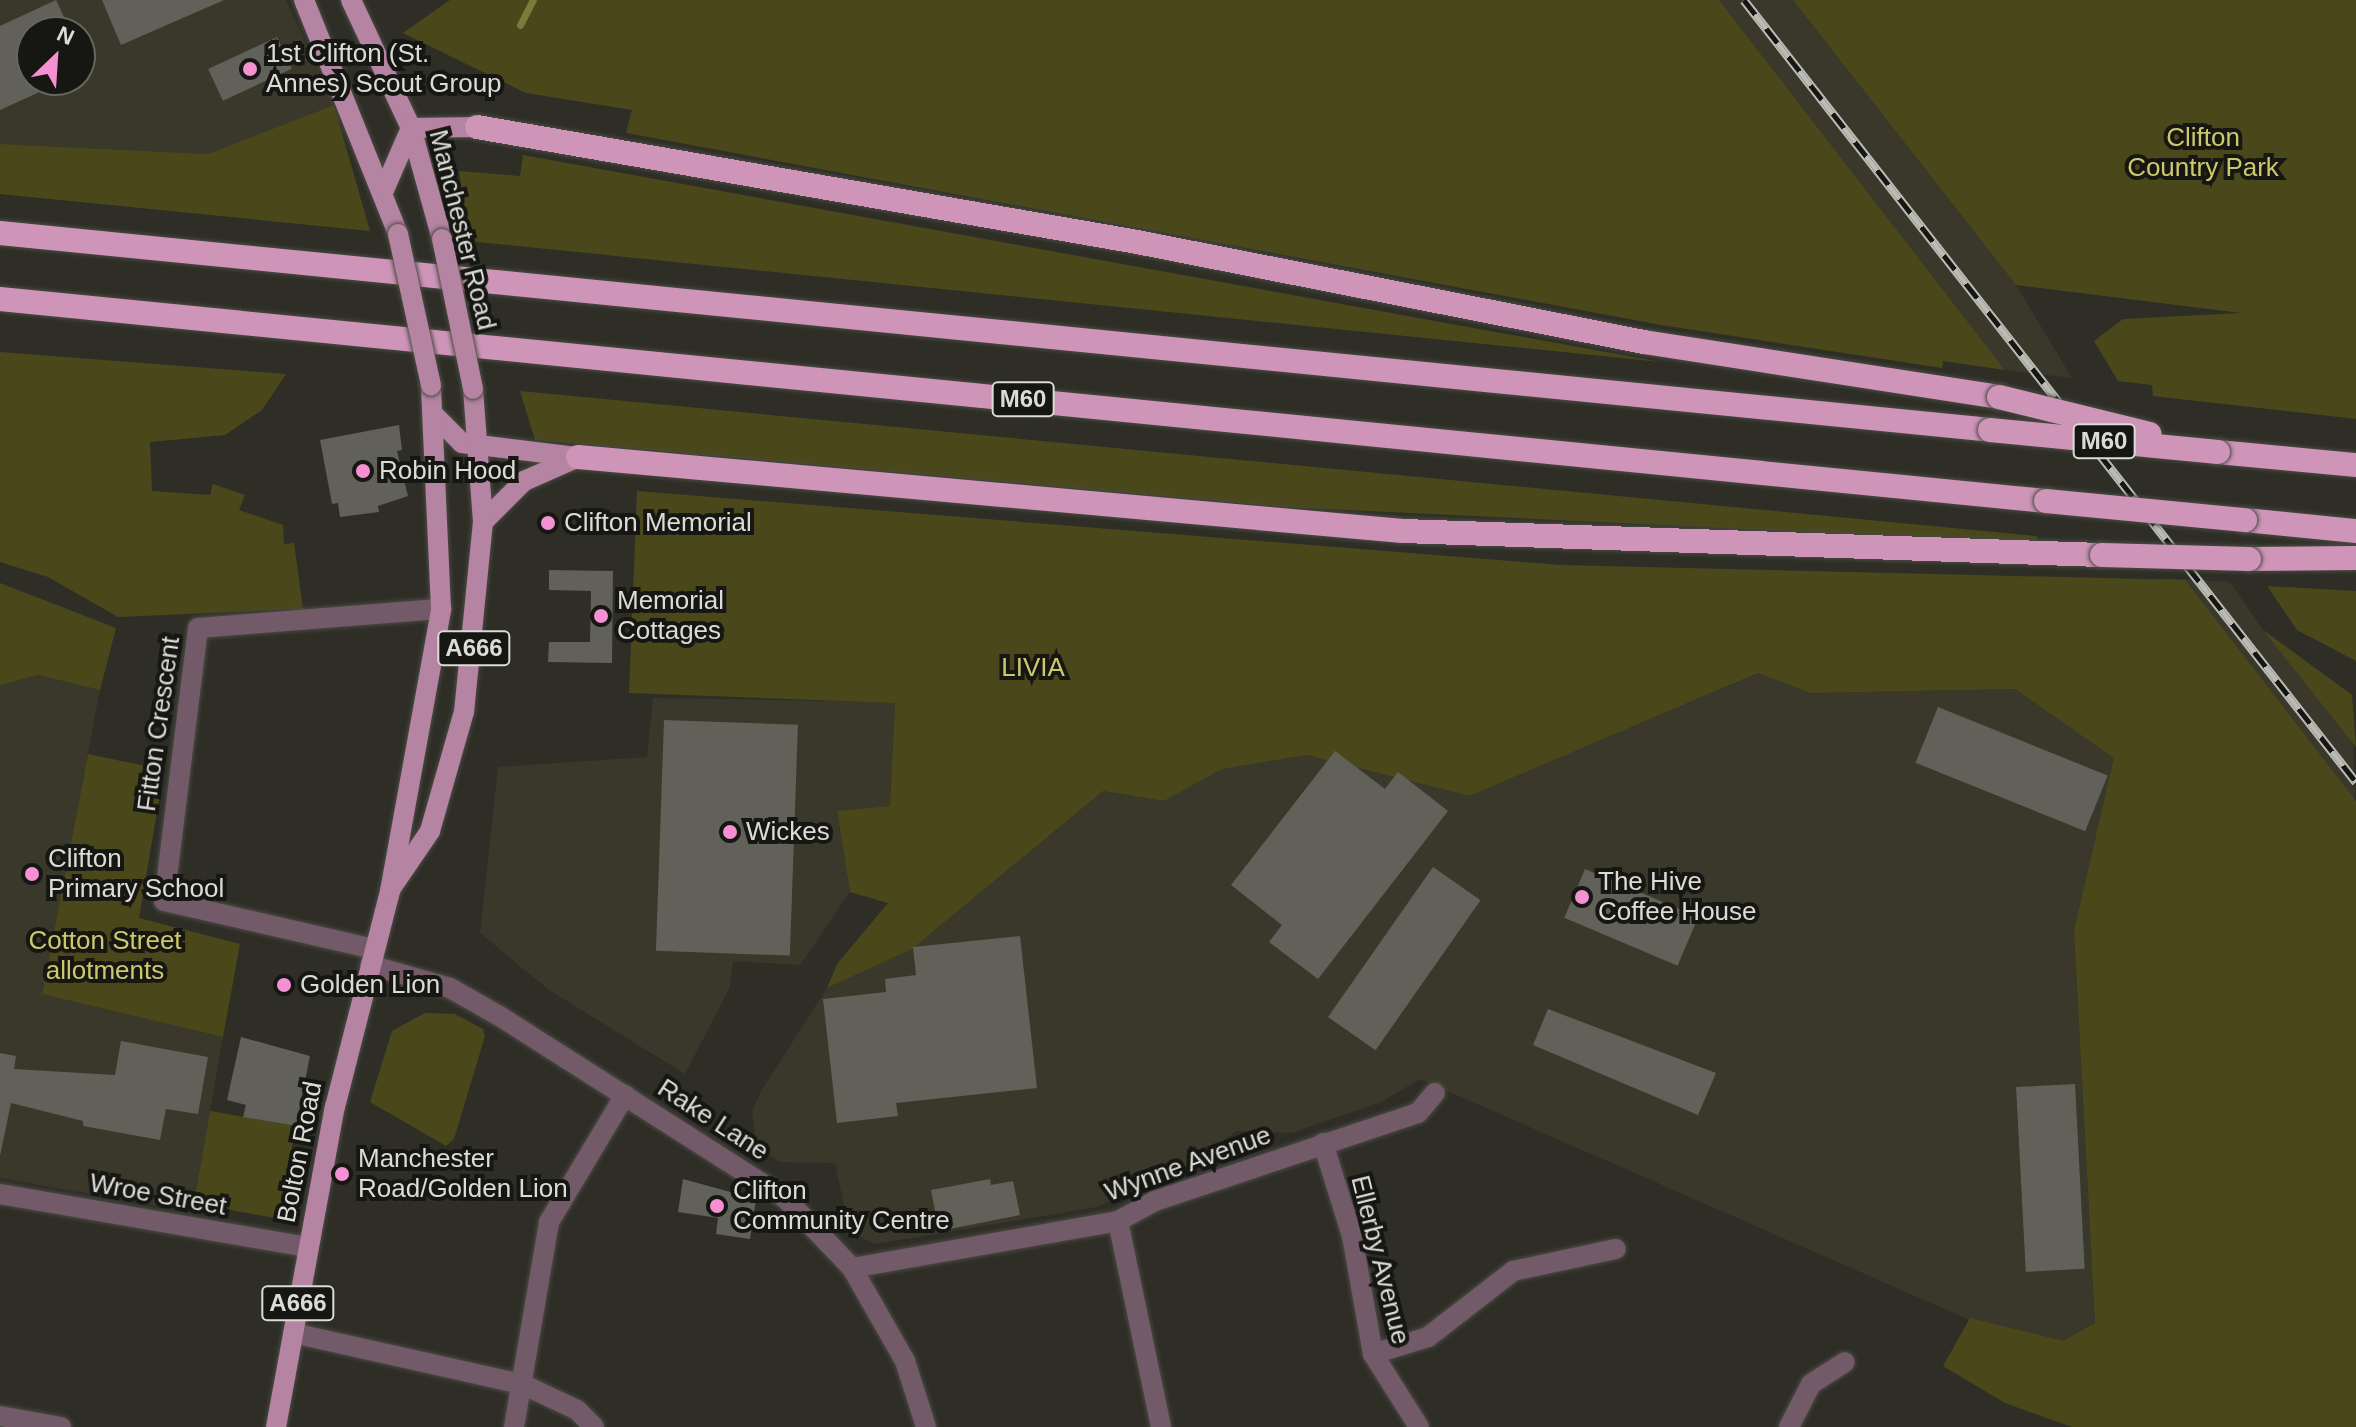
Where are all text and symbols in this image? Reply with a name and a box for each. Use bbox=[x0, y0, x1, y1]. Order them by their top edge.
north arrow bbox=[16, 16, 96, 96]
text: N bbox=[53, 21, 78, 50]
place label: 1st Clifton (St. Annes) Scout Group bbox=[266, 38, 502, 100]
marker: 1st Clifton (St. Annes) Scout Group bbox=[241, 60, 259, 78]
park label: Clifton Country Park bbox=[2127, 122, 2279, 184]
street label: Manchester Road bbox=[422, 127, 502, 333]
road number: M60 bbox=[991, 379, 1055, 419]
road number: M60 bbox=[2072, 421, 2136, 461]
place label: Robin Hood bbox=[379, 455, 516, 487]
marker: Robin Hood bbox=[354, 462, 372, 480]
place label: Clifton Memorial bbox=[564, 507, 752, 539]
marker: Clifton Memorial bbox=[539, 514, 557, 532]
place label: Memorial Cottages bbox=[617, 585, 724, 646]
marker: Memorial Cottages bbox=[592, 607, 610, 625]
road number: A666 bbox=[436, 628, 512, 668]
street label: Fitton Crescent bbox=[131, 635, 187, 813]
park label: LIVIA bbox=[1001, 652, 1065, 684]
place label: Wickes bbox=[746, 816, 830, 848]
marker: Wickes bbox=[721, 823, 739, 841]
place label: Clifton Primary School bbox=[48, 843, 224, 904]
marker: Clifton Primary School bbox=[23, 865, 41, 883]
place label: The Hive Coffee House bbox=[1598, 866, 1757, 928]
marker: The Hive Coffee House bbox=[1573, 888, 1591, 906]
park label: Cotton Street allotments bbox=[28, 925, 182, 986]
place label: Golden Lion bbox=[300, 969, 440, 1001]
marker: Golden Lion bbox=[275, 976, 293, 994]
street label: Rake Lane bbox=[652, 1073, 774, 1167]
street label: Bolton Road bbox=[271, 1079, 329, 1225]
street label: Wynne Avenue bbox=[1100, 1119, 1276, 1209]
place label: Manchester Road/Golden Lion bbox=[358, 1143, 568, 1204]
marker: Manchester Road/Golden Lion bbox=[333, 1165, 351, 1183]
street label: Wroe Street bbox=[87, 1168, 229, 1222]
street label: Ellerby Avenue bbox=[1344, 1172, 1416, 1348]
place label: Clifton Community Centre bbox=[733, 1175, 950, 1236]
marker: Clifton Community Centre bbox=[708, 1197, 726, 1215]
road number: A666 bbox=[260, 1283, 336, 1323]

